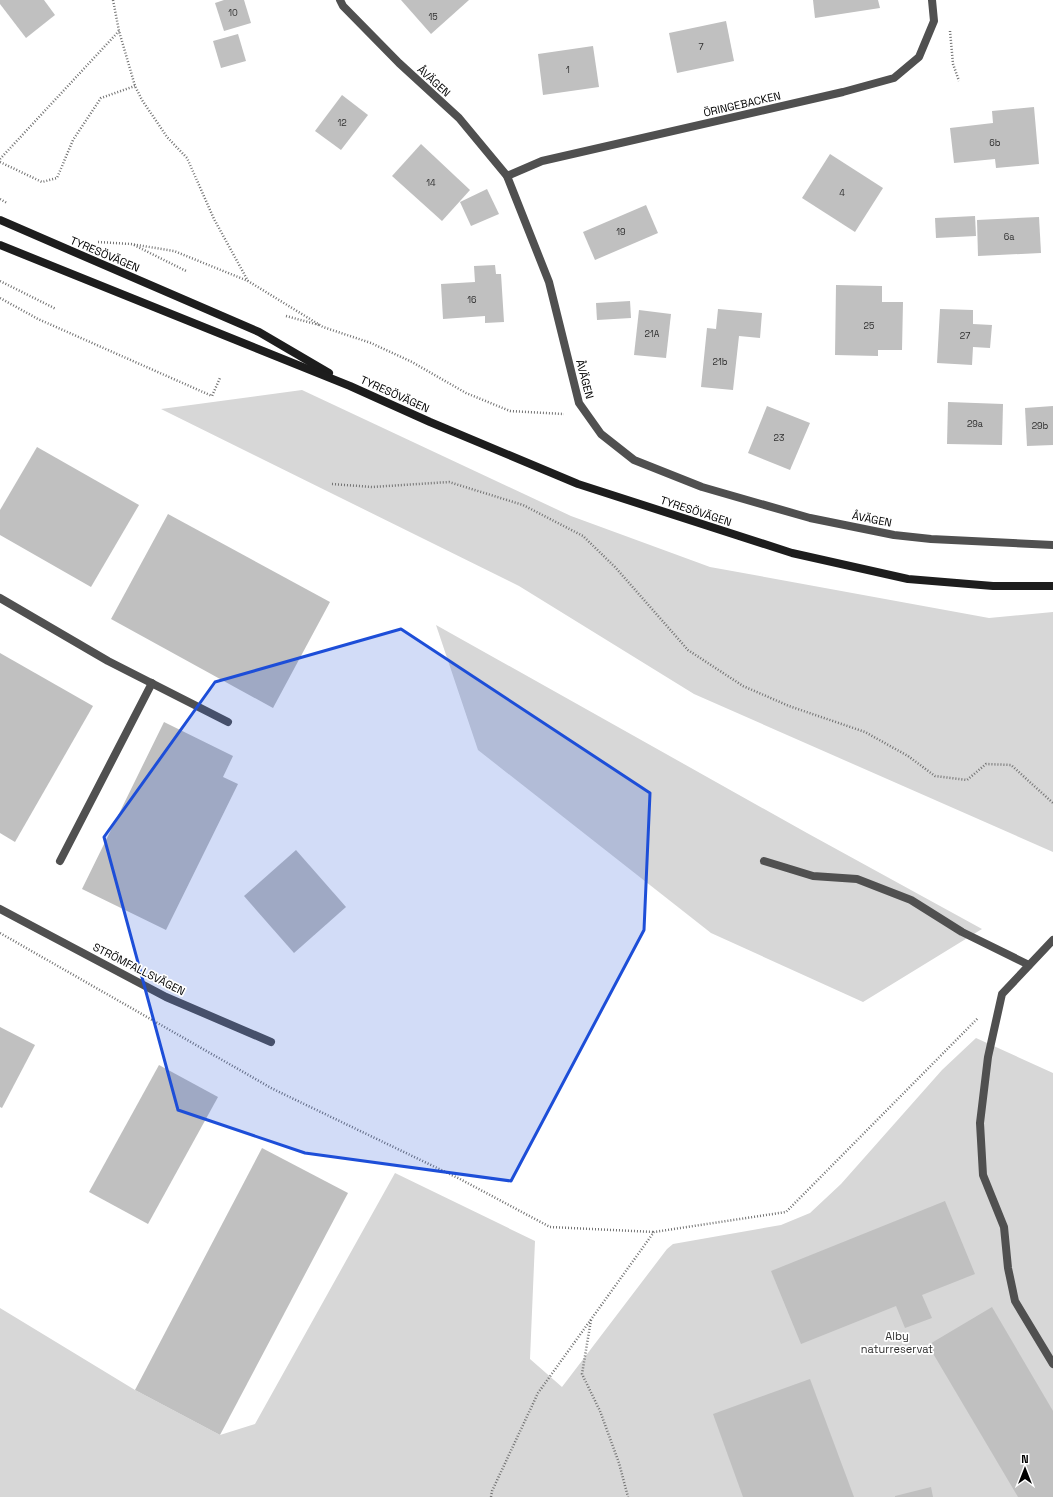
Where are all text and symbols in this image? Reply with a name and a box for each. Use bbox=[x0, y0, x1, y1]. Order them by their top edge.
house number: 10 bbox=[228, 7, 238, 19]
house number: 15 bbox=[428, 11, 438, 23]
house number: 7 bbox=[698, 41, 704, 53]
street label: ÅVÄGEN bbox=[414, 62, 454, 100]
house number: 1 bbox=[566, 64, 570, 76]
street label: ÖRINGEBACKEN bbox=[702, 87, 782, 120]
house number: 12 bbox=[337, 117, 347, 129]
house number: 6b bbox=[989, 137, 1001, 149]
house number: 14 bbox=[426, 177, 436, 189]
house number: 4 bbox=[839, 187, 845, 199]
house number: 19 bbox=[616, 226, 626, 238]
house number: 6a bbox=[1004, 231, 1014, 243]
street label: TYRESÖVÄGEN bbox=[68, 232, 142, 275]
house number: 16 bbox=[467, 294, 477, 306]
house number: 25 bbox=[864, 320, 874, 332]
house number: 21A bbox=[645, 328, 660, 340]
house number: 27 bbox=[960, 330, 970, 342]
house number: 21b bbox=[713, 356, 728, 368]
street label: ÅVÄGEN bbox=[573, 358, 597, 400]
street label: TYRESÖVÄGEN bbox=[358, 372, 432, 415]
house number: 29a bbox=[967, 418, 983, 430]
house number: 29b bbox=[1032, 420, 1049, 432]
house number: 23 bbox=[774, 432, 784, 444]
street label: TYRESÖVÄGEN bbox=[659, 492, 734, 529]
street label: ÅVÄGEN bbox=[851, 508, 893, 530]
street label: STRÖMFALLSVÄGEN bbox=[91, 939, 188, 998]
park label: Alby naturreservat bbox=[861, 1329, 933, 1356]
north arrow bbox=[1005, 1449, 1045, 1489]
text: N bbox=[1021, 1452, 1029, 1466]

